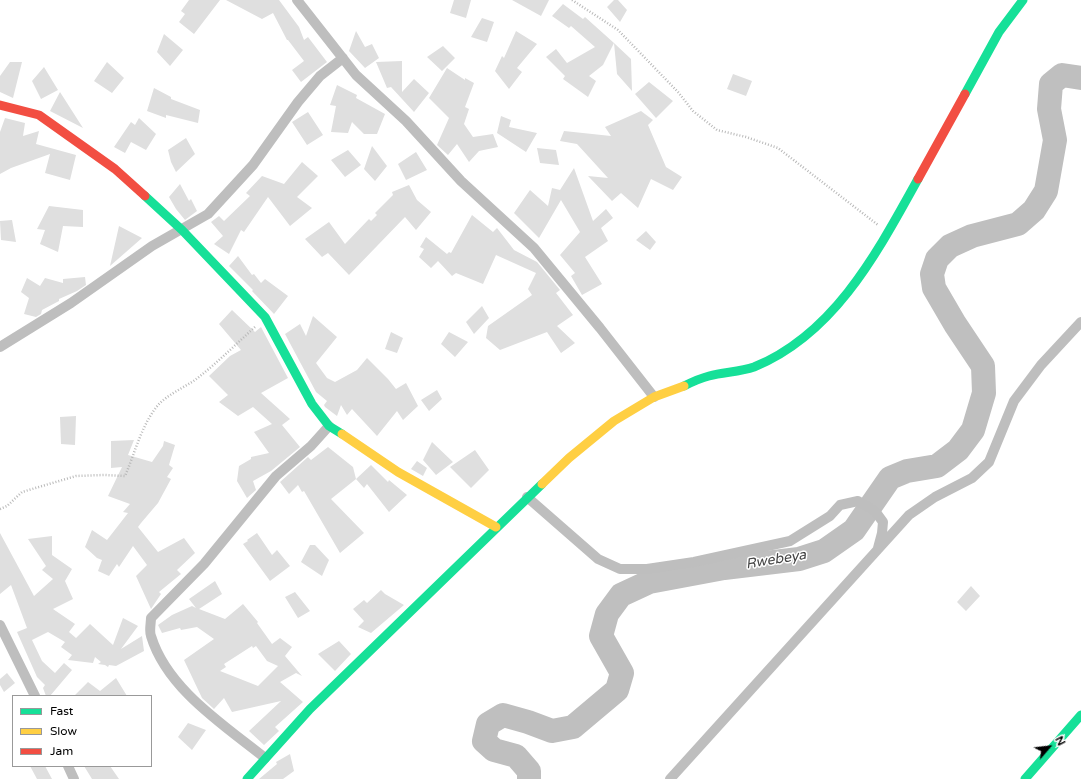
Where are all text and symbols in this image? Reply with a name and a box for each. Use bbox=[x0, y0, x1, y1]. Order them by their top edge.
water label: Rwebeya bbox=[745, 547, 807, 573]
legend bbox=[12, 695, 152, 767]
text: Fast bbox=[50, 704, 73, 718]
text: Slow bbox=[50, 724, 77, 738]
north arrow bbox=[1029, 727, 1069, 767]
text: N bbox=[1052, 734, 1068, 748]
text: Jam bbox=[50, 744, 73, 758]

